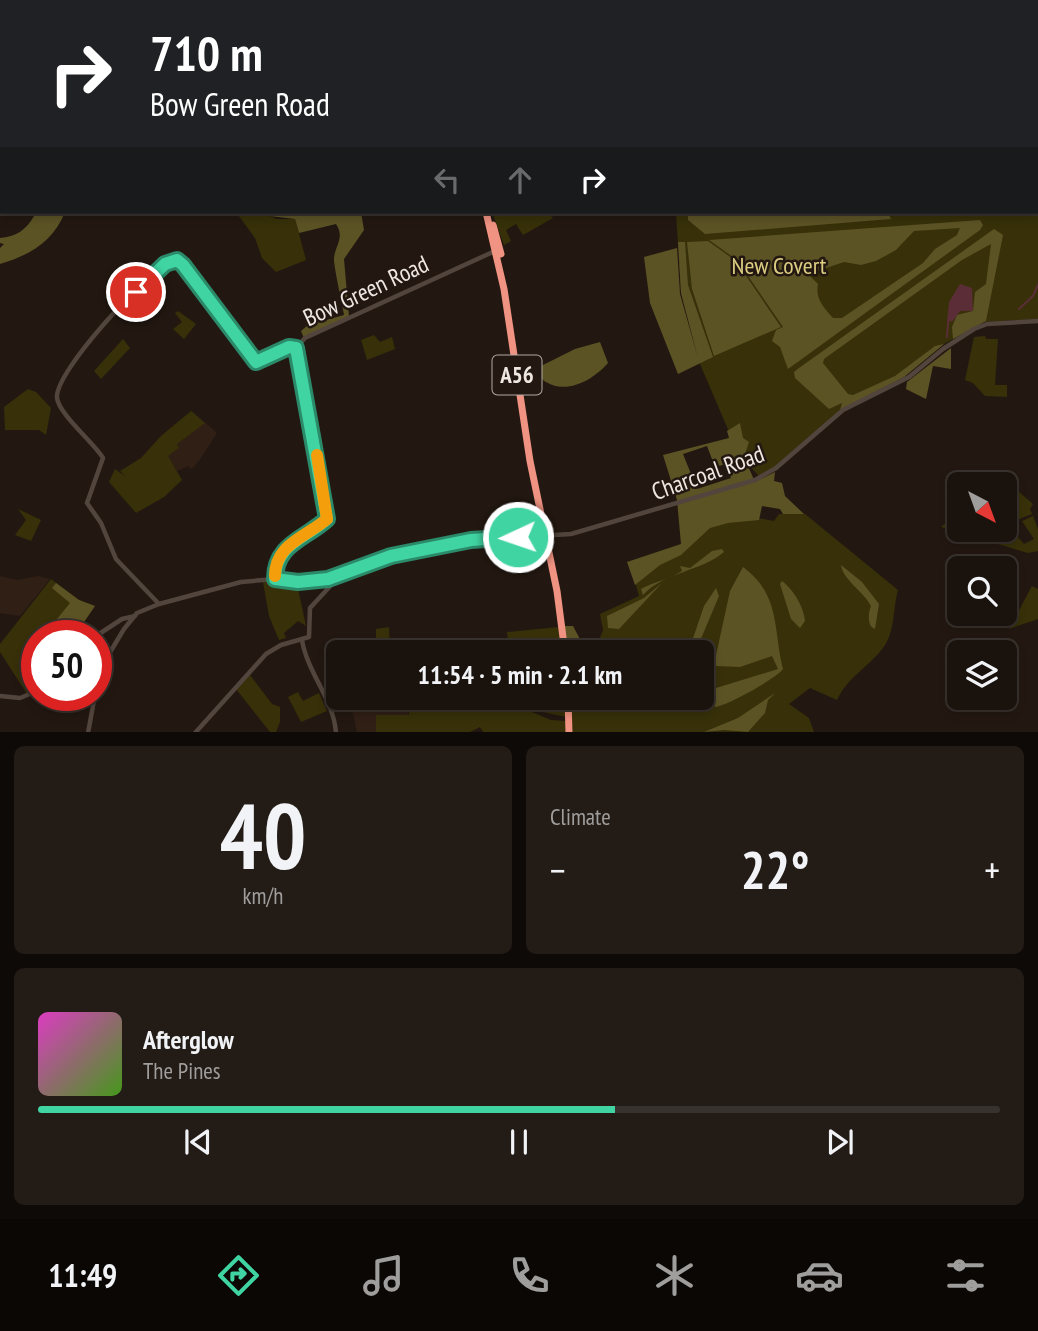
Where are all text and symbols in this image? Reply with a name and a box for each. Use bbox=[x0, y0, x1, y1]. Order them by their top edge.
text: 710 m bbox=[150, 21, 263, 85]
icon: right bbox=[35, 28, 126, 119]
text: Bow Green Road bbox=[150, 83, 330, 125]
icon: left bbox=[428, 161, 466, 199]
icon: ahead bbox=[501, 161, 539, 199]
icon: right bbox=[574, 161, 612, 199]
street label: Bow Green Road bbox=[298, 248, 433, 333]
park label: New Covert bbox=[732, 250, 827, 281]
pin bbox=[106, 262, 166, 322]
icon: arrive bbox=[117, 273, 155, 311]
road number: A56 bbox=[492, 356, 542, 394]
street label: Charcoal Road bbox=[647, 438, 768, 507]
north arrow bbox=[947, 472, 1017, 542]
map controls bbox=[947, 472, 1017, 710]
position arrow bbox=[481, 500, 555, 574]
button: search bbox=[947, 556, 1017, 626]
speed limit sign: 50 bbox=[21, 620, 112, 711]
button: layers bbox=[947, 640, 1017, 710]
text: 11:54 · 5 min · 2.1 km bbox=[418, 658, 622, 691]
text: 40 bbox=[220, 776, 307, 894]
text: Climate bbox=[550, 802, 611, 831]
text: 22° bbox=[741, 836, 809, 903]
text: − bbox=[550, 845, 566, 894]
text: + bbox=[984, 845, 1000, 894]
text: km/h bbox=[243, 881, 283, 910]
text: Afterglow bbox=[143, 1023, 234, 1056]
text: The Pines bbox=[143, 1056, 221, 1085]
icon: previous bbox=[179, 1123, 217, 1161]
icon: pause bbox=[500, 1123, 538, 1161]
icon: next bbox=[821, 1123, 859, 1161]
icon: directions bbox=[214, 1251, 263, 1300]
icon: music bbox=[359, 1251, 408, 1300]
icon: phone bbox=[505, 1251, 554, 1300]
icon: climate bbox=[650, 1251, 699, 1300]
icon: car bbox=[795, 1251, 844, 1300]
icon: filters bbox=[941, 1251, 990, 1300]
text: 11:49 bbox=[48, 1254, 117, 1296]

